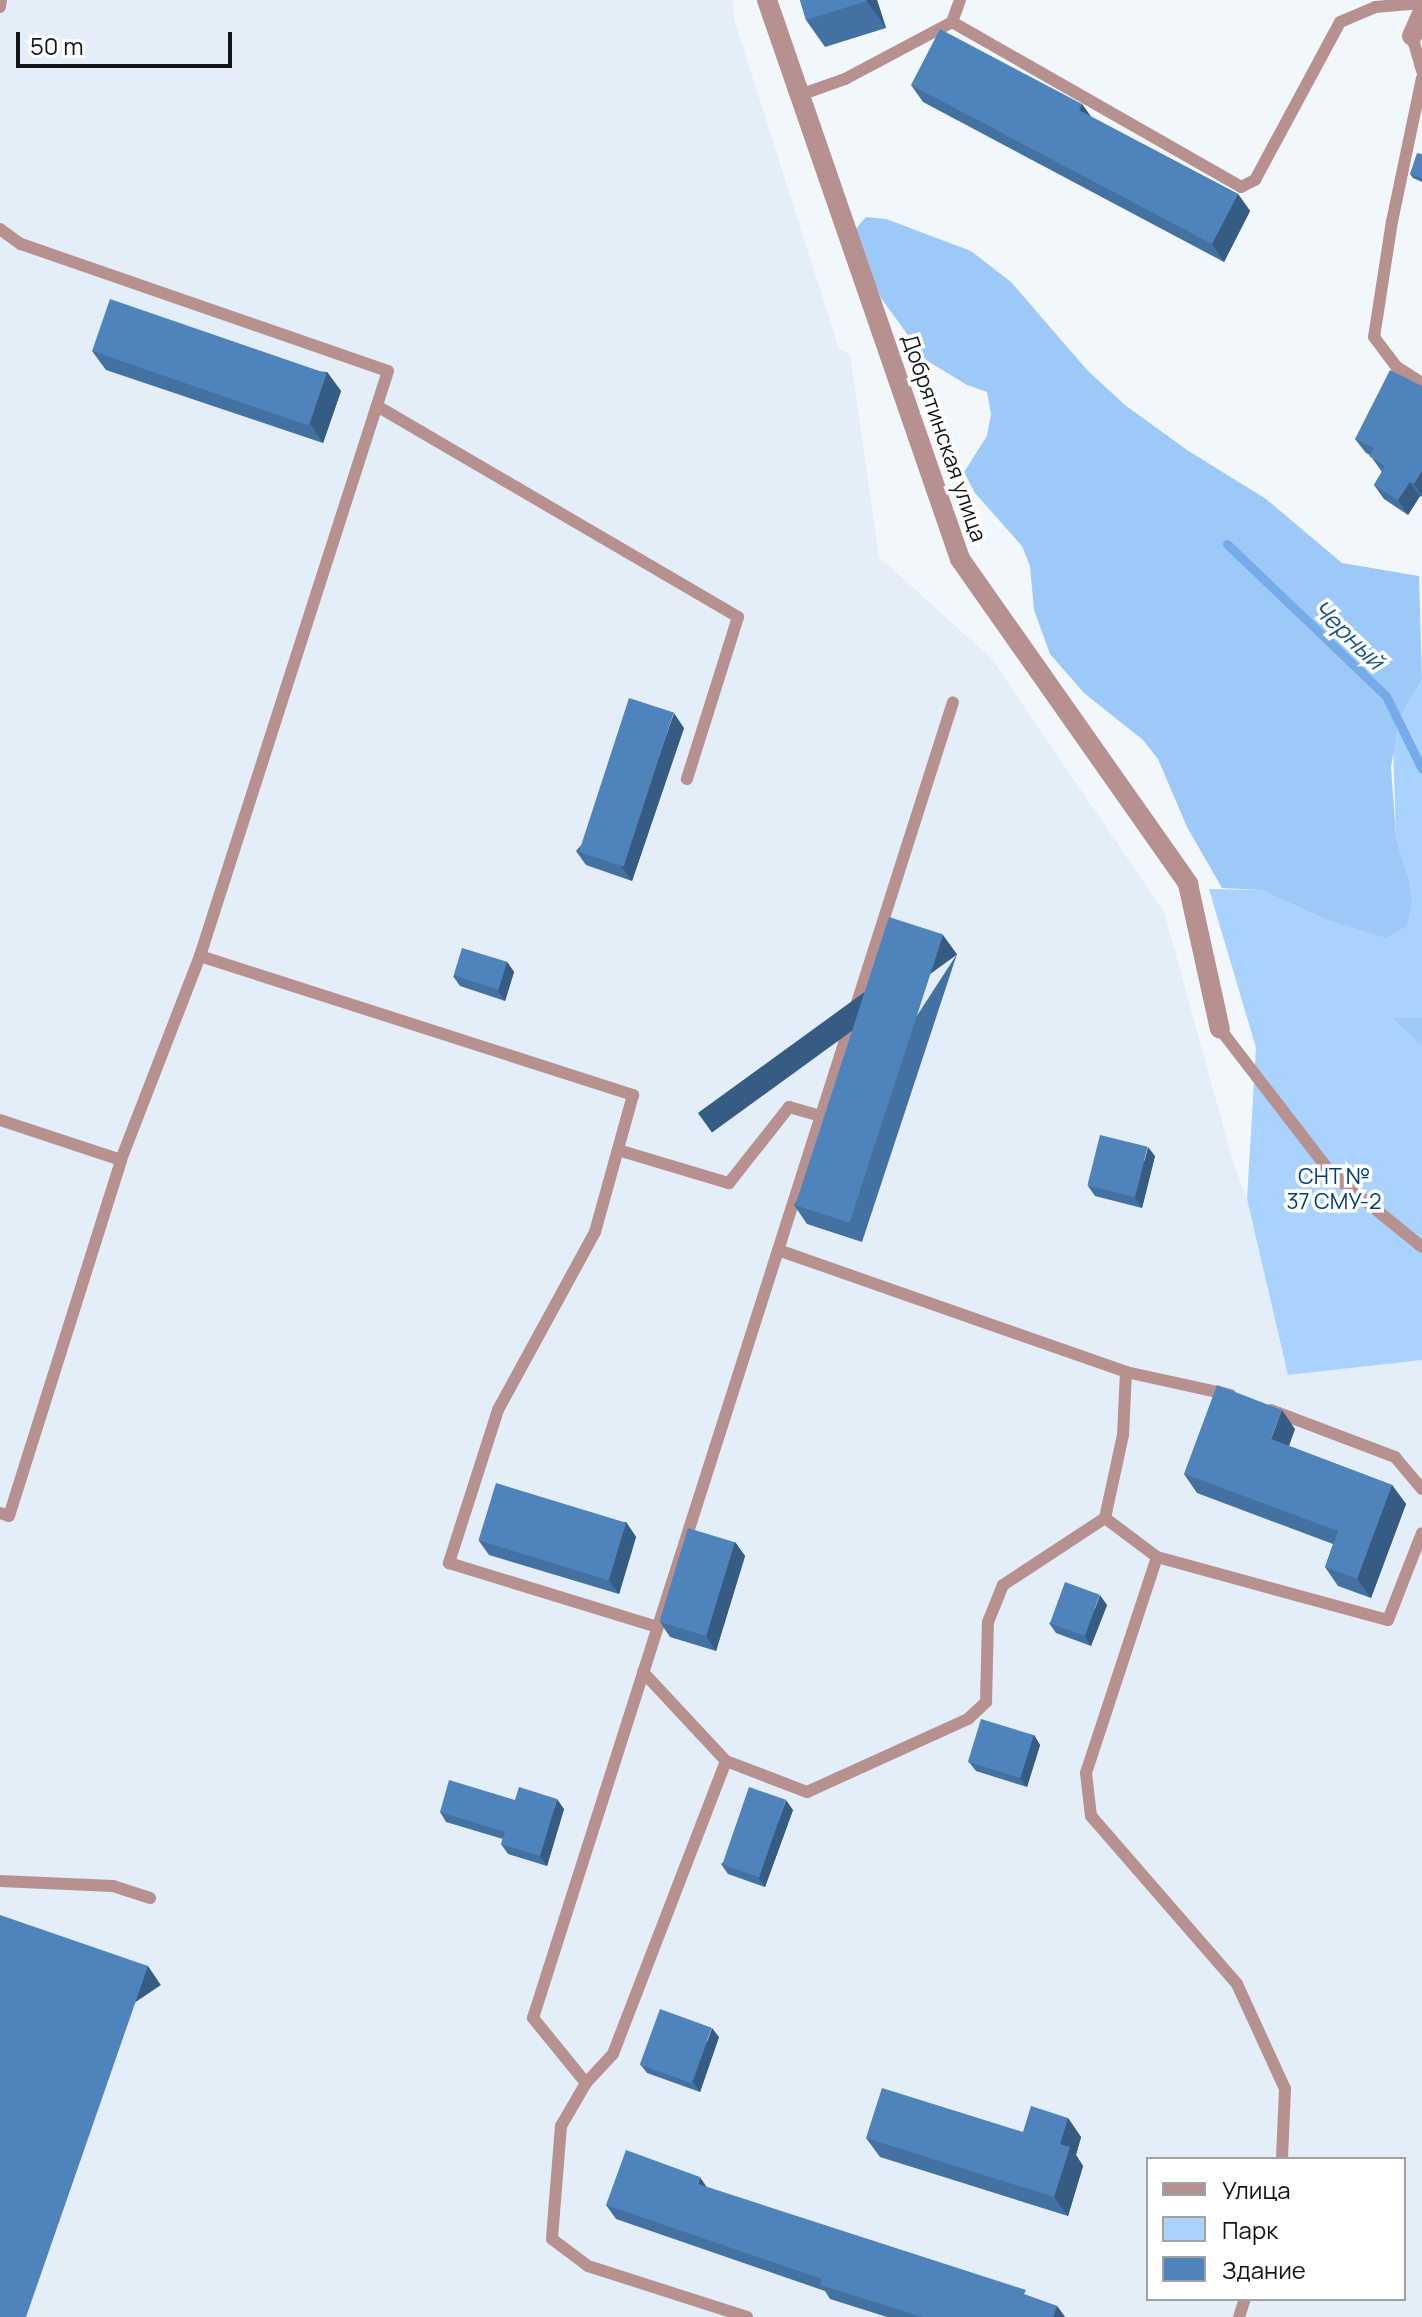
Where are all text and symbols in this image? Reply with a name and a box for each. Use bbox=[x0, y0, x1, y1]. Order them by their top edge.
scale bar bbox=[20, 16, 236, 66]
text: 50 m bbox=[30, 29, 84, 62]
street label: Добрятинская улица bbox=[896, 331, 992, 545]
water label: Черный bbox=[1307, 593, 1391, 675]
park label: СНТ № 37 СМУ-2 bbox=[1286, 1163, 1382, 1214]
legend bbox=[1146, 2157, 1406, 2301]
text: Улица bbox=[1222, 2173, 1291, 2206]
text: Парк bbox=[1222, 2213, 1278, 2246]
text: Здание bbox=[1222, 2253, 1306, 2286]

